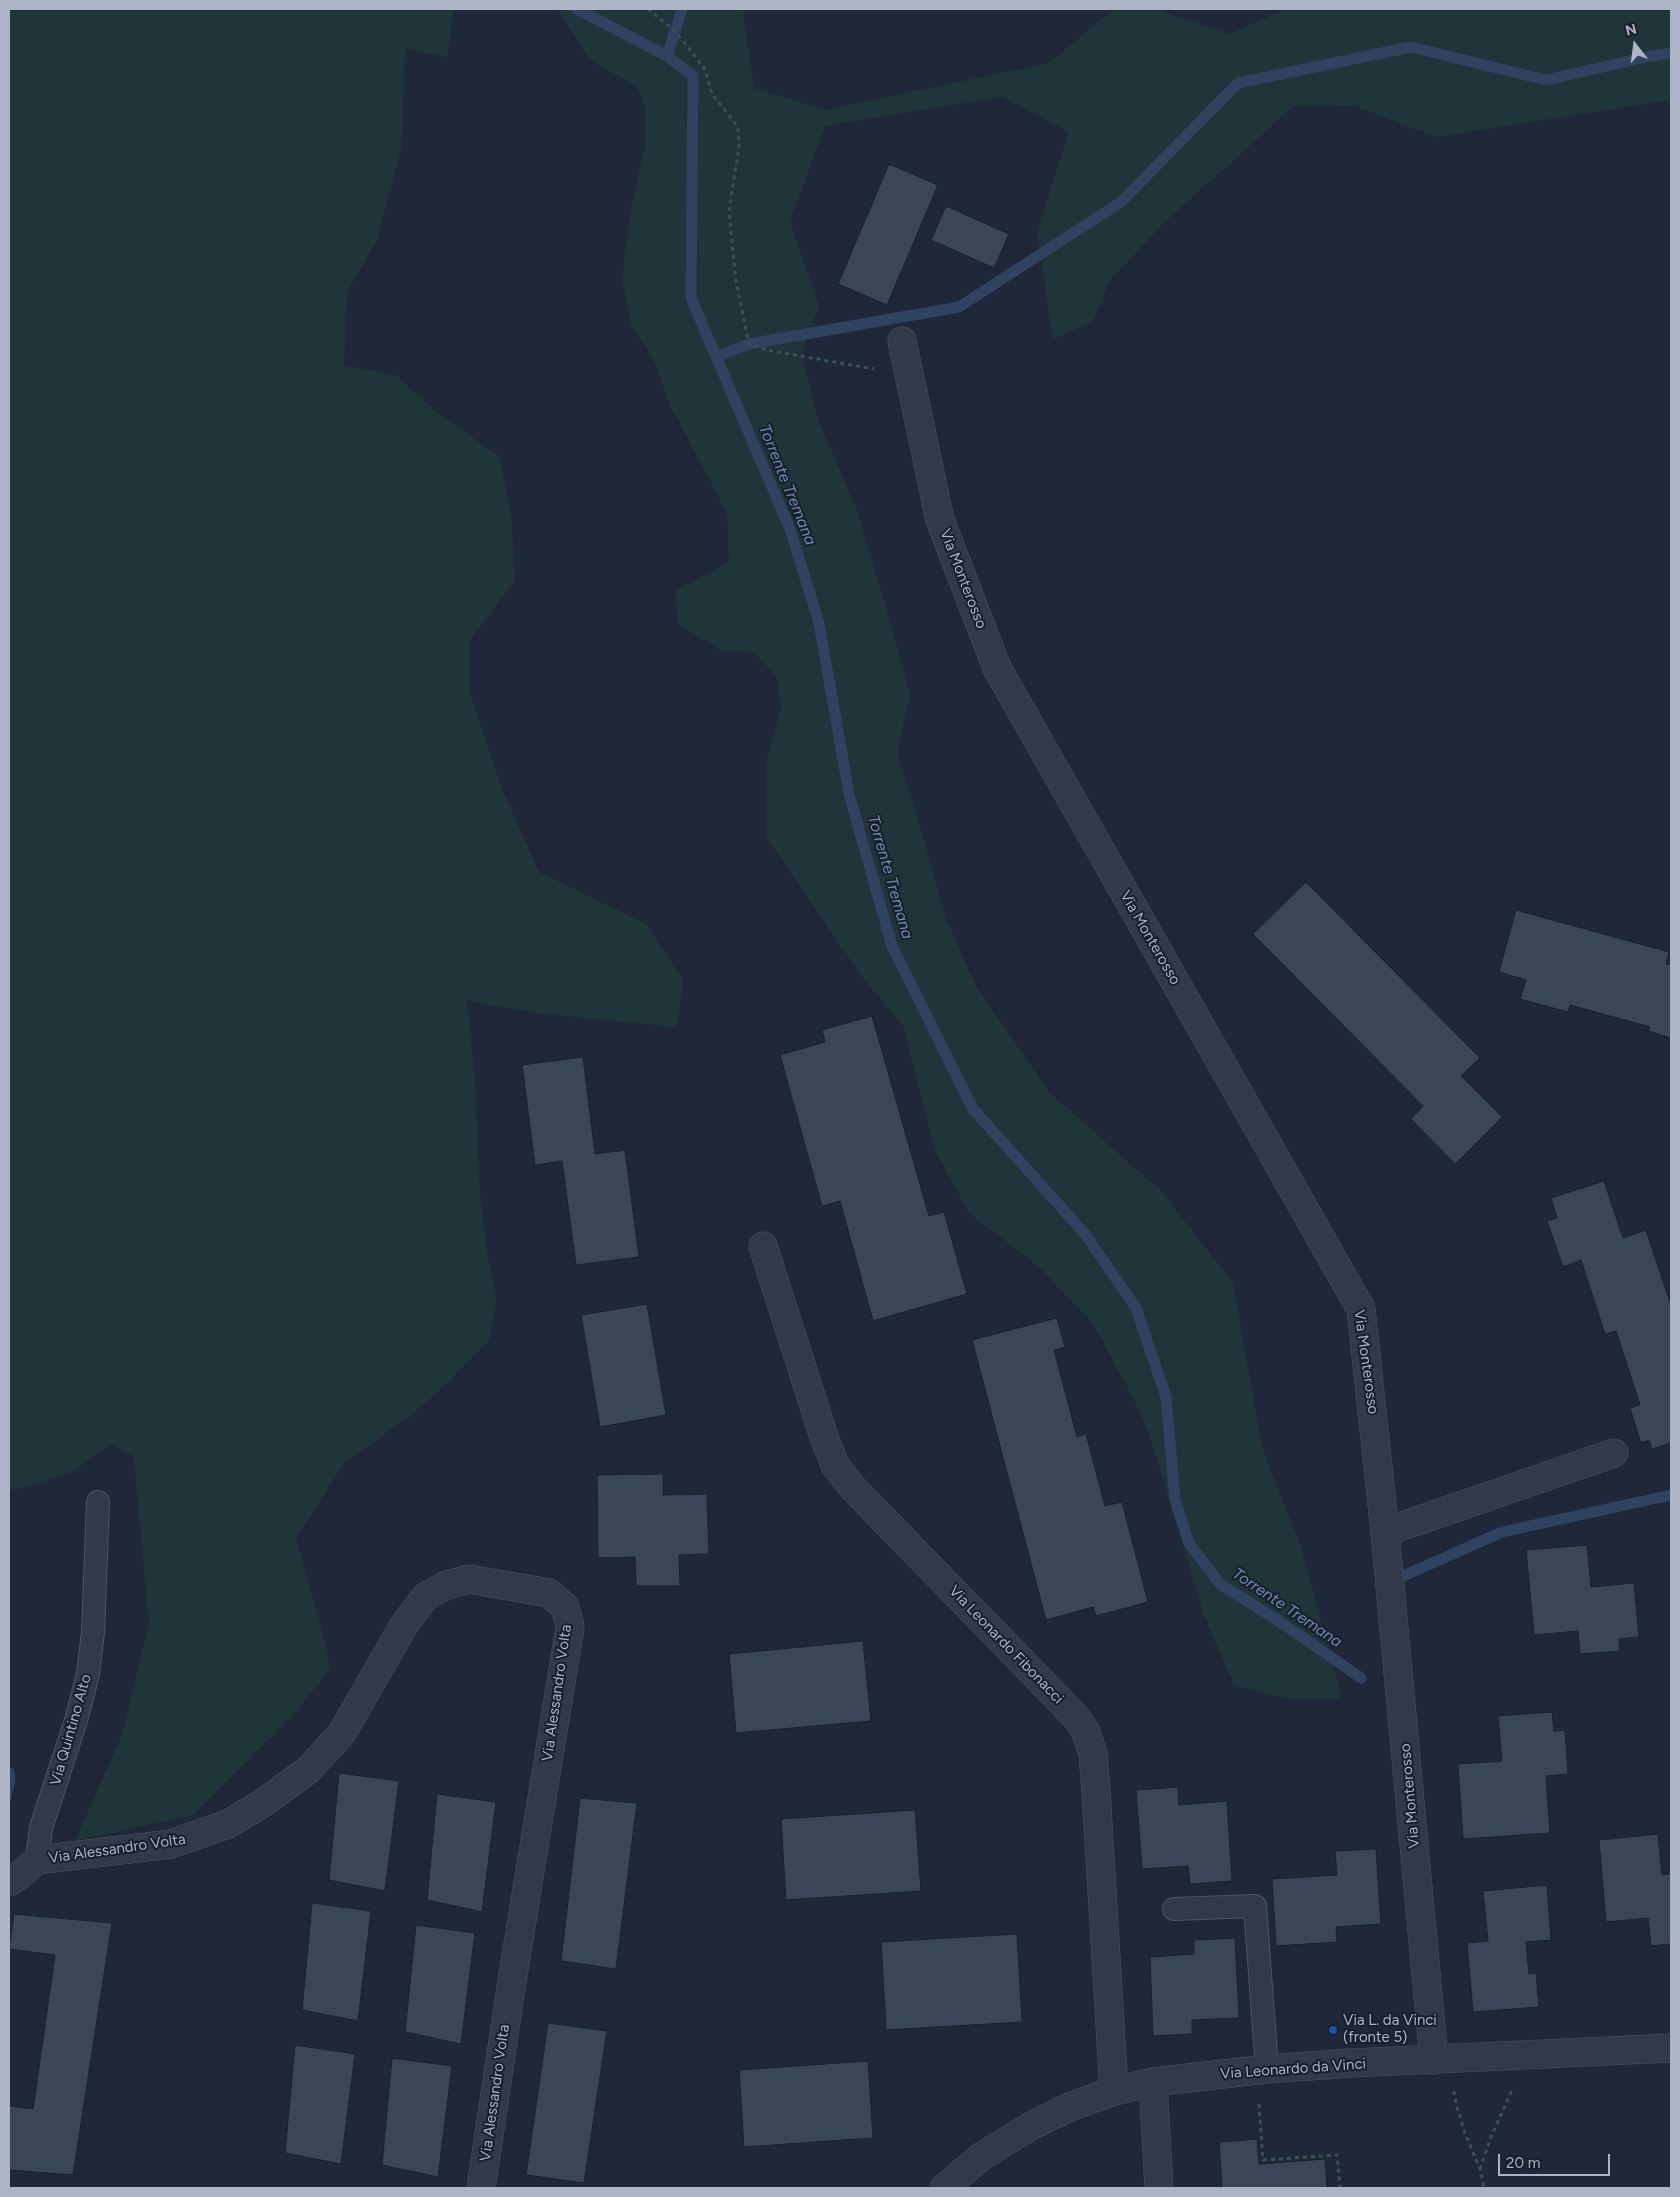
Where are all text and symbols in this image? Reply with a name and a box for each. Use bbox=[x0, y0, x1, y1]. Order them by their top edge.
north arrow bbox=[1610, 20, 1660, 70]
text: N bbox=[1624, 20, 1638, 40]
water label: Torrente Tremana bbox=[754, 422, 820, 548]
street label: Via Monterosso bbox=[936, 527, 990, 631]
water label: Torrente Tremana bbox=[863, 813, 917, 941]
street label: Via Monterosso bbox=[1116, 888, 1184, 988]
street label: Via Monterosso bbox=[1350, 1309, 1382, 1415]
water label: Torrente Tremana bbox=[1229, 1564, 1345, 1652]
street label: Via Leonardo Fibonacci bbox=[945, 1582, 1067, 1708]
street label: Via Alessandro Volta bbox=[538, 1623, 576, 1763]
street label: Via Quintino Alto bbox=[47, 1672, 95, 1788]
street label: Via Monterosso bbox=[1396, 1743, 1424, 1849]
street label: Via Alessandro Volta bbox=[47, 1830, 187, 1868]
place label: Via L. da Vinci (fronte 5) bbox=[1343, 2012, 1437, 2047]
street label: Via Alessandro Volta bbox=[476, 2023, 514, 2163]
marker: Via L. da Vinci (fronte 5) bbox=[1327, 2024, 1339, 2036]
street label: Via Leonardo da Vinci bbox=[1219, 2055, 1367, 2083]
scale bar bbox=[1500, 2144, 1612, 2176]
text: 20 m bbox=[1506, 2154, 1540, 2172]

